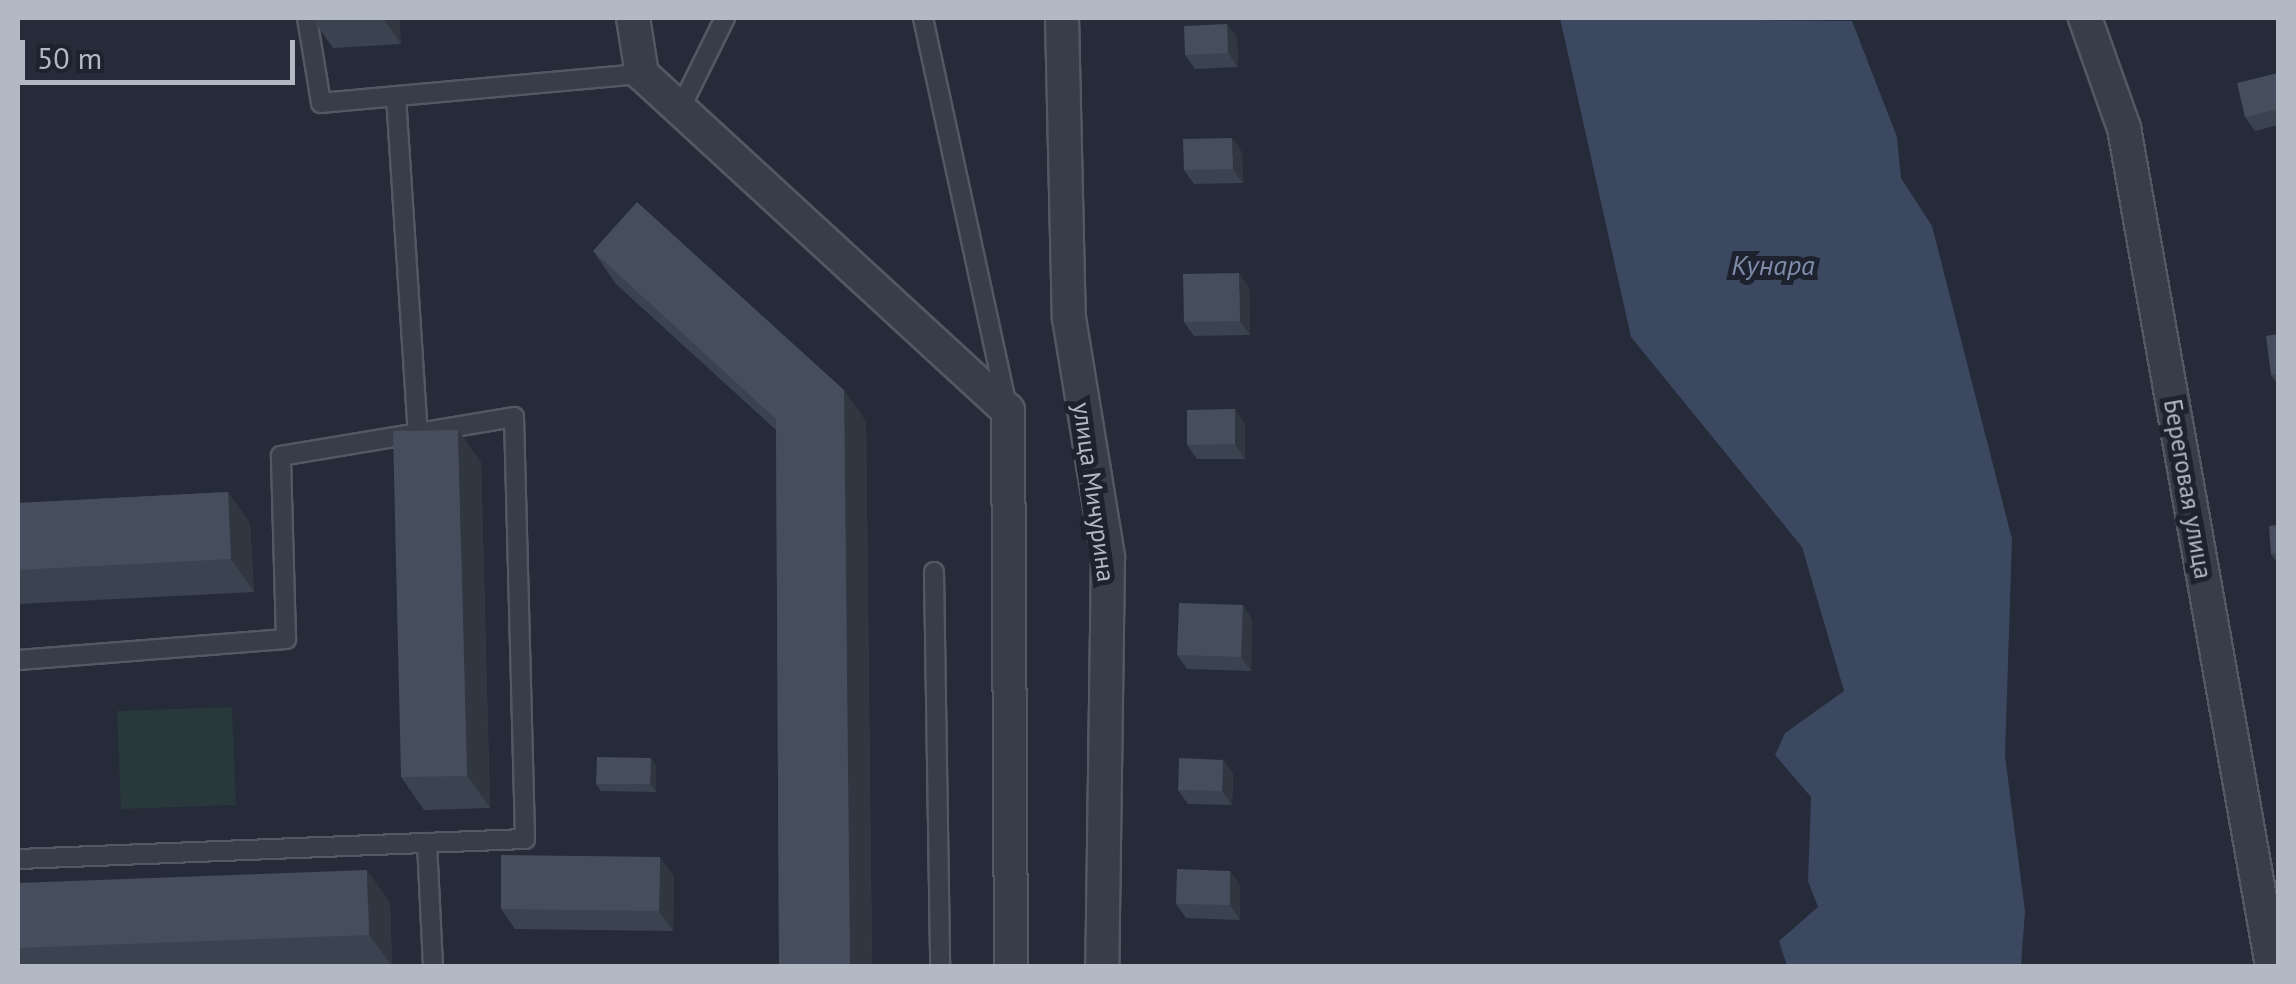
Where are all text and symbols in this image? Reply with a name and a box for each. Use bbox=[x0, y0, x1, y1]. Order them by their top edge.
scale bar bbox=[25, 20, 300, 82]
text: 50 m bbox=[37, 38, 102, 77]
water label: Кунара bbox=[1731, 248, 1815, 282]
street label: Береговая улица bbox=[2157, 397, 2219, 581]
street label: улица Мичурина bbox=[1067, 400, 1121, 584]

